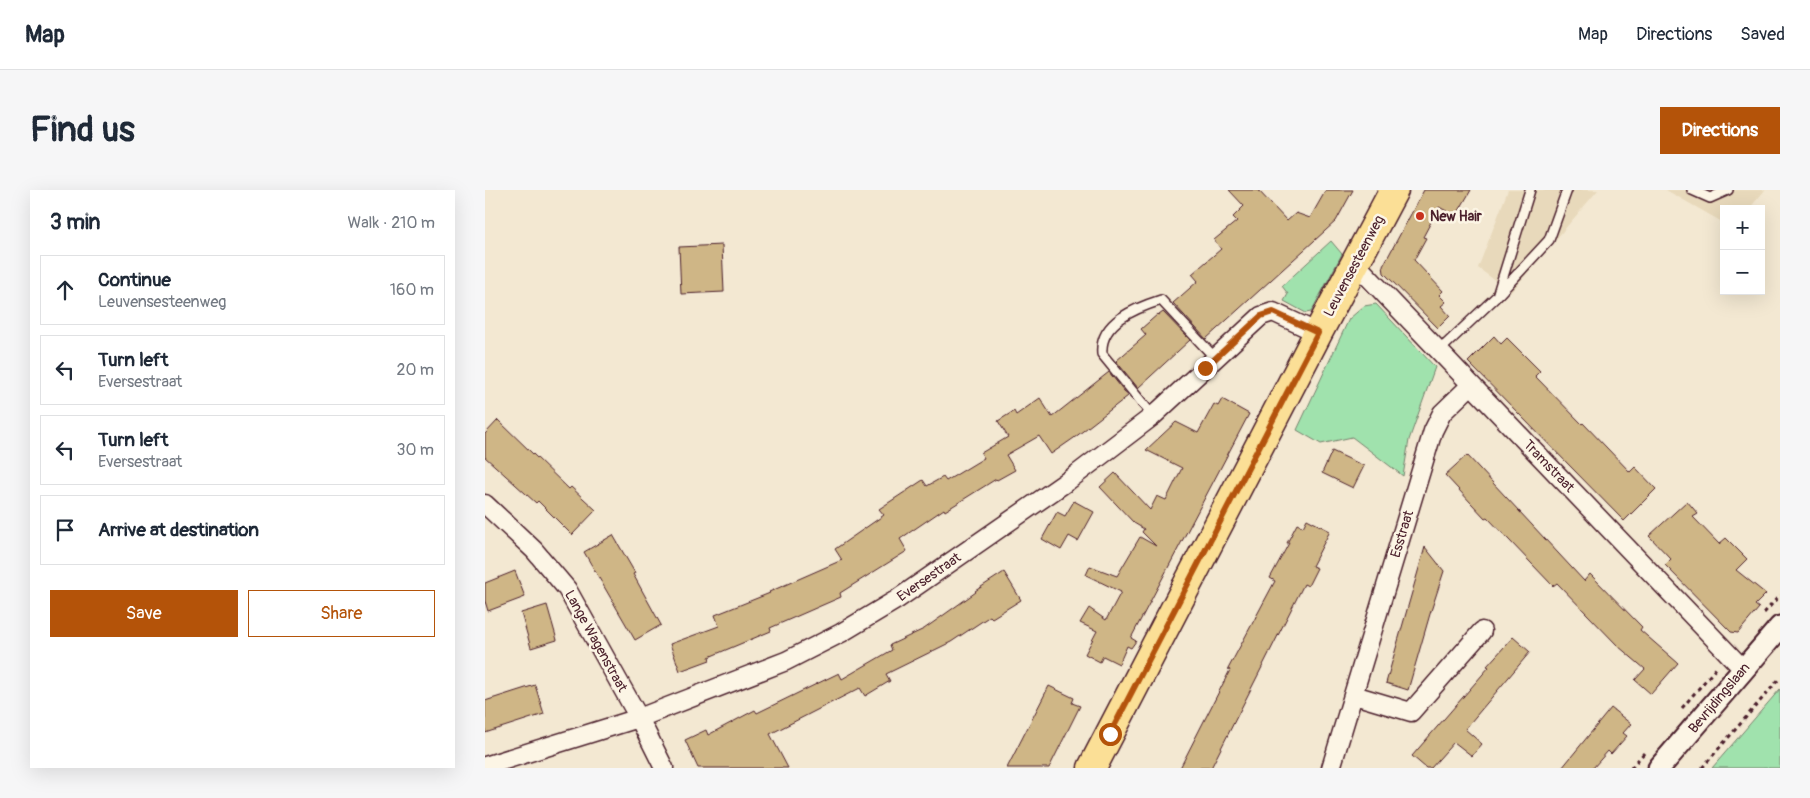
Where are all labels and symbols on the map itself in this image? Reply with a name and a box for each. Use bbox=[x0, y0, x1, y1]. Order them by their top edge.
place label: New Hair bbox=[1430, 208, 1483, 225]
marker: New Hair bbox=[1414, 210, 1426, 222]
street label: Leuvensesteenweg bbox=[1320, 212, 1388, 320]
route end bbox=[1194, 357, 1217, 380]
street label: Tramstraat bbox=[1520, 436, 1578, 496]
street label: Esstraat bbox=[1387, 508, 1417, 560]
street label: Eversestraat bbox=[894, 549, 964, 605]
street label: Lange Wagenstraat bbox=[561, 587, 631, 695]
street label: Bevrijdingslaan bbox=[1685, 659, 1753, 737]
route start bbox=[1099, 723, 1122, 746]

